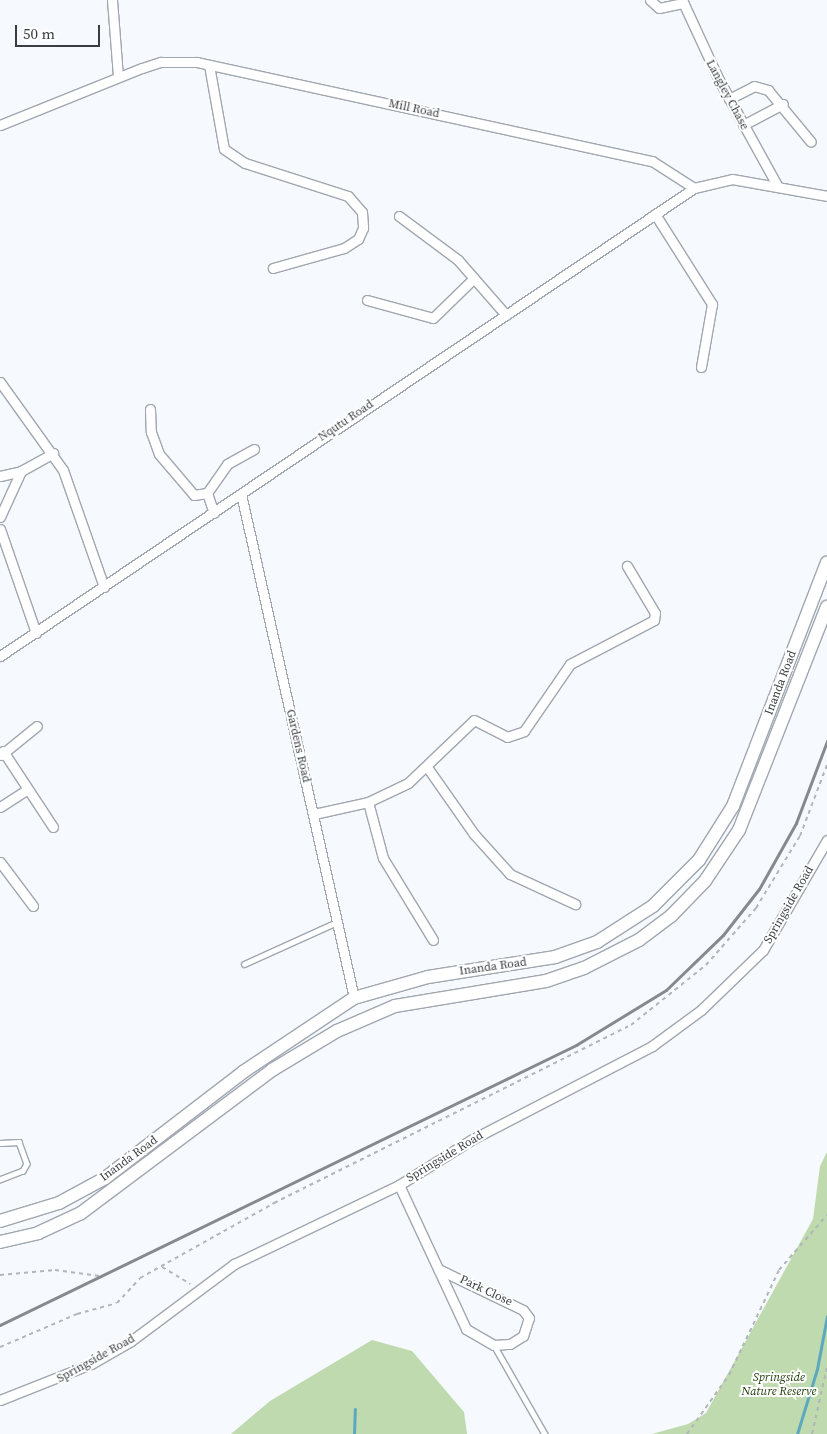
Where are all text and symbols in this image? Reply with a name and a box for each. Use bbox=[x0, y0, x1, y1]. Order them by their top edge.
scale bar bbox=[18, 15, 102, 47]
text: 50 m bbox=[23, 23, 55, 44]
street label: Langley Chase bbox=[702, 57, 752, 133]
street label: Mill Road bbox=[387, 97, 441, 121]
street label: Nqutu Road bbox=[316, 397, 376, 445]
street label: Inanda Road bbox=[762, 649, 800, 717]
street label: Gardens Road bbox=[283, 708, 313, 784]
street label: Springside Road bbox=[761, 864, 817, 946]
street label: Inanda Road bbox=[458, 955, 528, 979]
street label: Springside Road bbox=[404, 1128, 486, 1186]
street label: Inanda Road bbox=[97, 1133, 161, 1185]
street label: Park Close bbox=[457, 1273, 515, 1309]
street label: Springside Road bbox=[55, 1332, 137, 1386]
park label: Springside Nature Reserve bbox=[742, 1371, 816, 1399]

